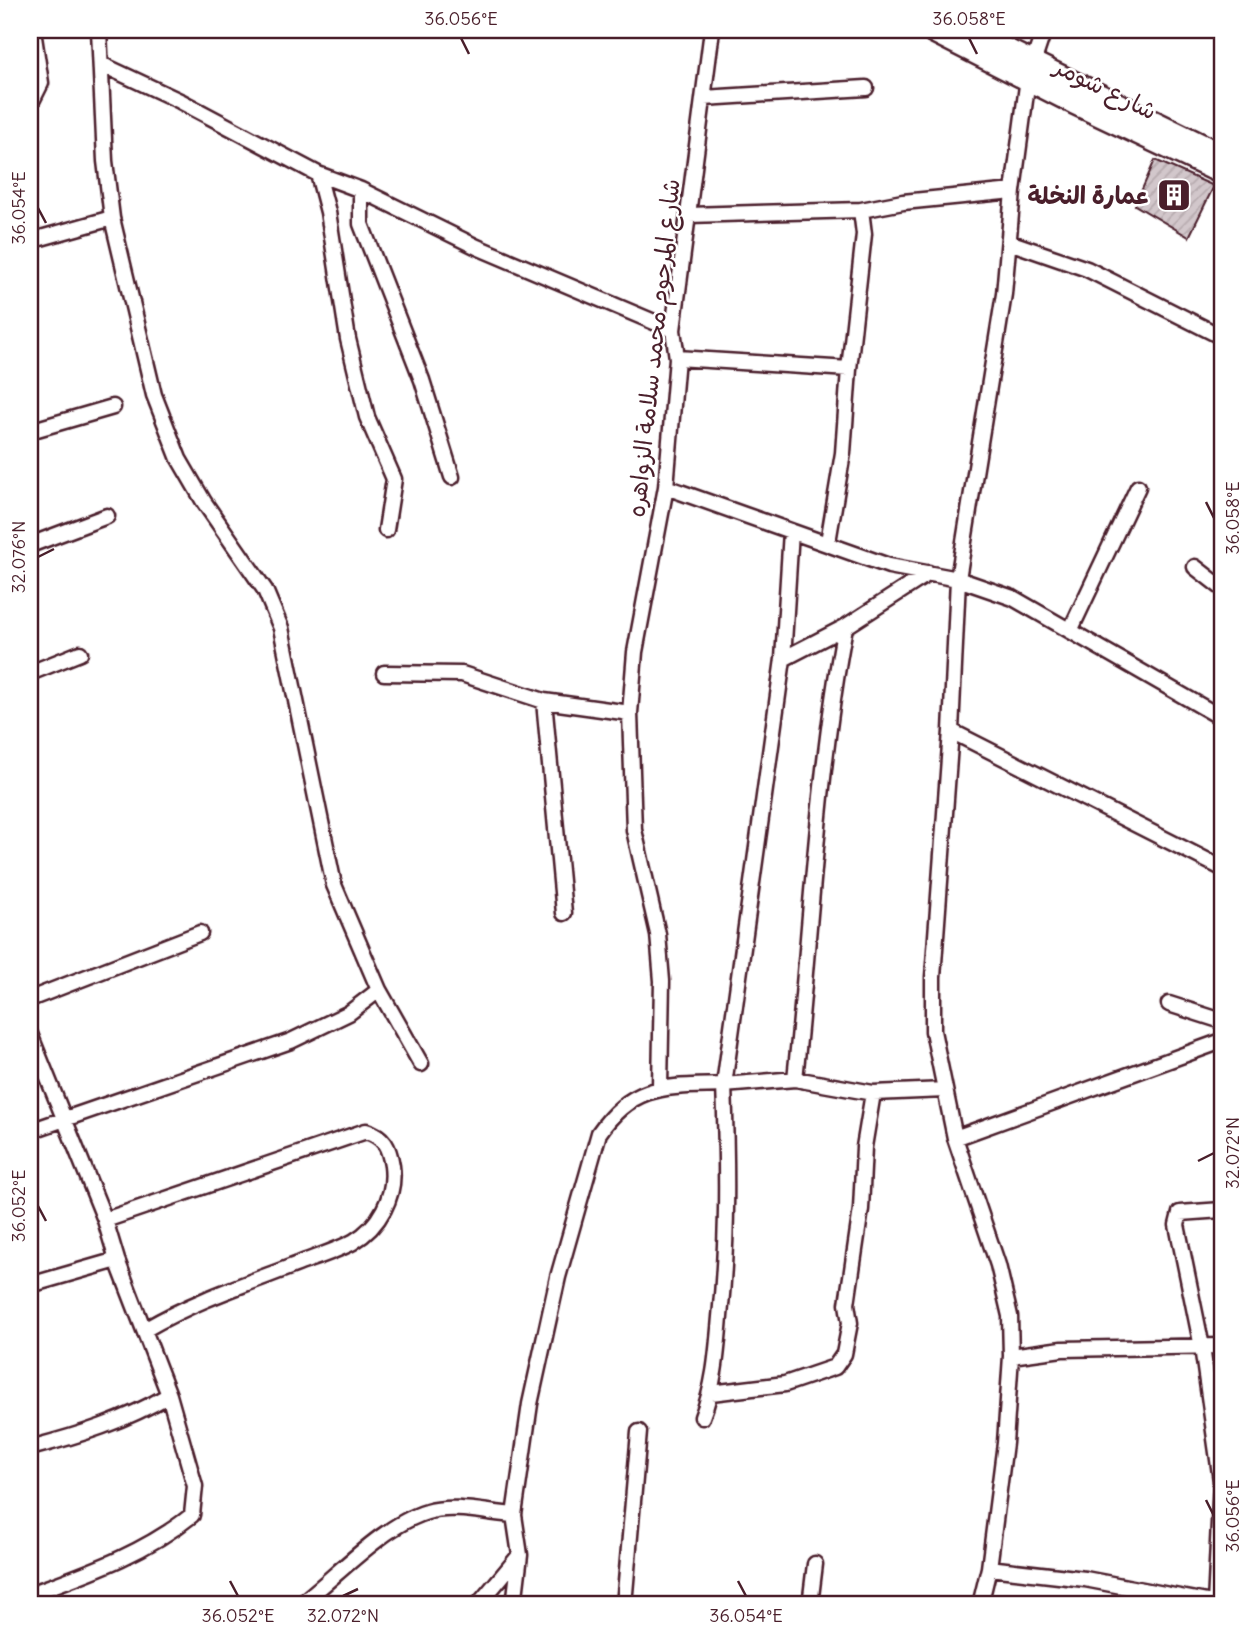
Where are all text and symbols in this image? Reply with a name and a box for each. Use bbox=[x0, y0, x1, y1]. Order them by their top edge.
text: 36.056°E bbox=[424, 7, 498, 30]
text: 36.058°E bbox=[932, 7, 1006, 30]
street label: شارع شومر bbox=[1047, 50, 1162, 128]
text: 36.054°E bbox=[7, 171, 30, 245]
building icon: عمارة النخلة bbox=[1155, 176, 1193, 214]
street label: شارع المرحوم محمد سلامة الزواهره bbox=[620, 177, 690, 519]
place label: عمارة النخلة bbox=[1028, 180, 1150, 210]
text: 36.058°E bbox=[1221, 481, 1244, 555]
text: 32.076°N bbox=[7, 521, 30, 593]
text: 32.072°N bbox=[1221, 1117, 1244, 1189]
text: 36.052°E bbox=[7, 1170, 30, 1243]
text: 36.056°E bbox=[1221, 1479, 1244, 1553]
text: 36.052°E bbox=[202, 1604, 275, 1627]
text: 32.072°N bbox=[307, 1604, 379, 1627]
text: 36.054°E bbox=[709, 1604, 783, 1627]

